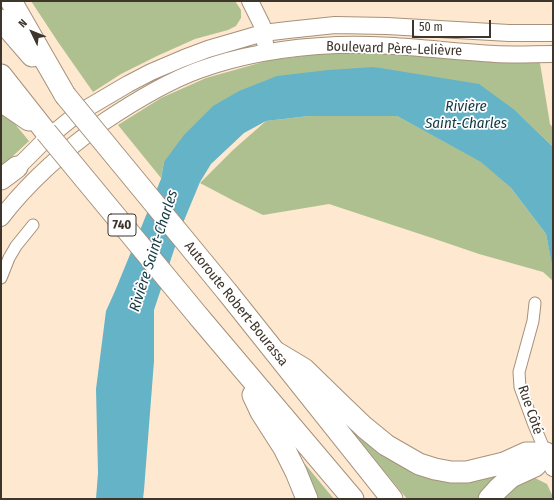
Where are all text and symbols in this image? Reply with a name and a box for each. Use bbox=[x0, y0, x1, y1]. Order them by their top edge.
north arrow bbox=[12, 12, 52, 52]
scale bar bbox=[414, 12, 493, 38]
text: N bbox=[16, 17, 30, 30]
text: 50 m bbox=[419, 20, 443, 34]
street label: Boulevard Père-Lelièvre bbox=[326, 38, 462, 60]
water label: Rivière Saint-Charles bbox=[425, 98, 507, 133]
water label: Rivière Saint-Charles bbox=[126, 188, 182, 314]
road number: 740 bbox=[108, 214, 136, 236]
street label: Autoroute Robert-Bourassa bbox=[181, 238, 291, 370]
street label: Rue Côté bbox=[514, 383, 546, 437]

